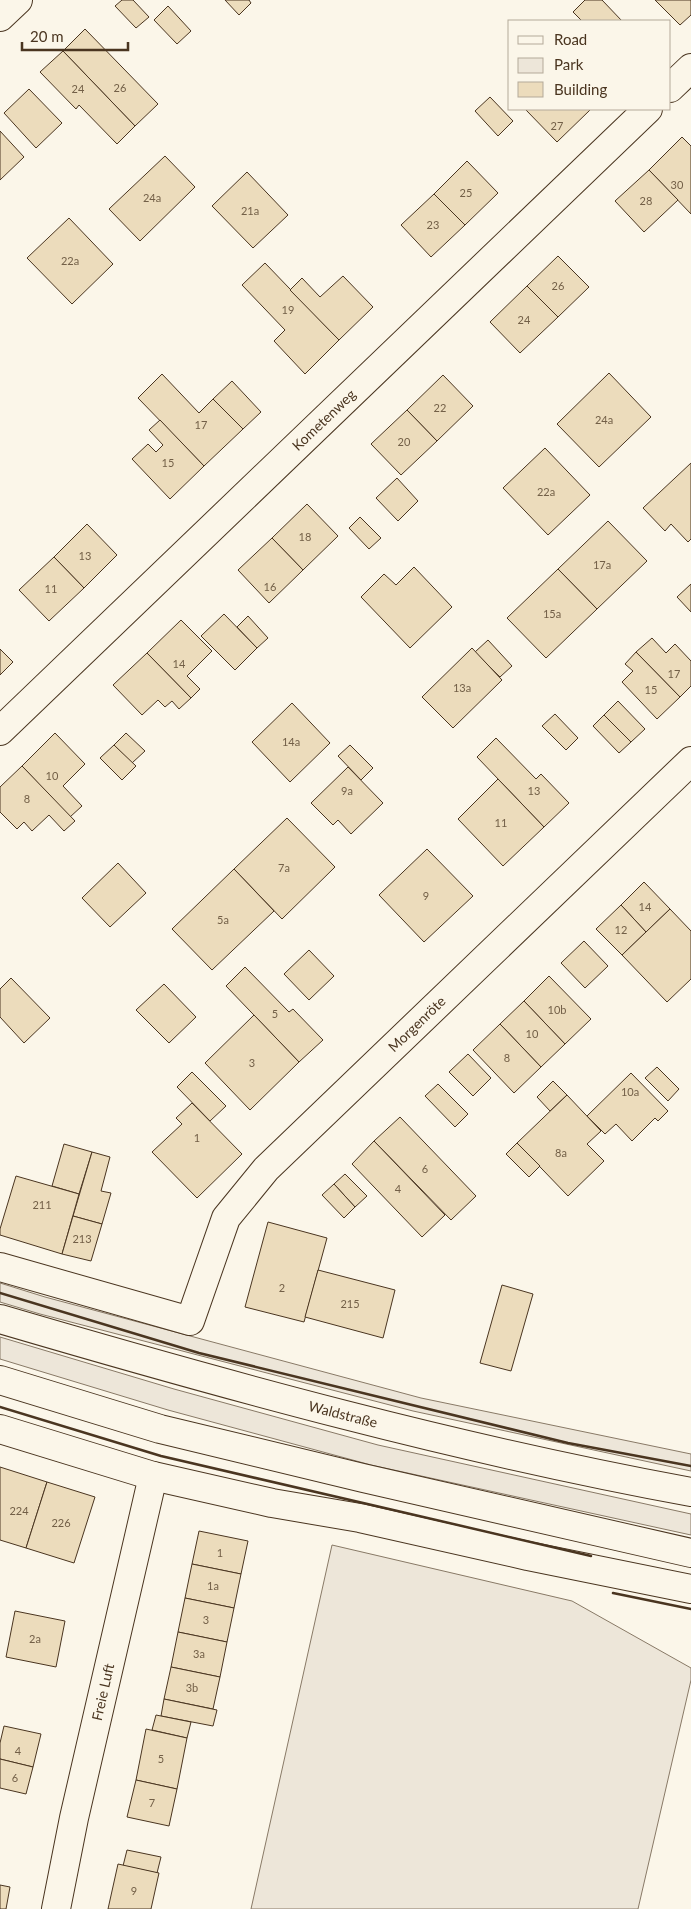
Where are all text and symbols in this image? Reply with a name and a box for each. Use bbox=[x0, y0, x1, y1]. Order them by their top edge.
scale bar bbox=[22, 20, 129, 52]
legend bbox=[508, 20, 671, 110]
text: 20 m bbox=[30, 27, 64, 45]
text: Road bbox=[554, 30, 587, 48]
text: Park bbox=[554, 55, 584, 73]
text: Building bbox=[554, 80, 607, 98]
house number: 26 bbox=[114, 81, 126, 94]
house number: 24 bbox=[72, 82, 85, 95]
house number: 27 bbox=[551, 119, 563, 132]
house number: 30 bbox=[671, 178, 684, 191]
house number: 25 bbox=[460, 186, 472, 199]
house number: 24a bbox=[143, 191, 161, 204]
house number: 28 bbox=[640, 194, 652, 207]
house number: 21a bbox=[241, 204, 259, 217]
house number: 23 bbox=[427, 218, 439, 231]
house number: 22a bbox=[61, 254, 79, 267]
house number: 26 bbox=[552, 279, 564, 292]
house number: 19 bbox=[282, 303, 294, 316]
house number: 24 bbox=[518, 313, 531, 326]
street label: Kometenweg bbox=[288, 385, 359, 454]
house number: 22 bbox=[434, 401, 446, 414]
house number: 24a bbox=[595, 413, 613, 426]
house number: 17 bbox=[195, 418, 207, 431]
house number: 20 bbox=[398, 435, 411, 448]
house number: 15 bbox=[162, 456, 174, 469]
house number: 22a bbox=[537, 485, 555, 498]
house number: 18 bbox=[299, 530, 311, 543]
house number: 13 bbox=[79, 549, 91, 562]
house number: 17a bbox=[593, 558, 611, 571]
house number: 16 bbox=[264, 580, 276, 593]
house number: 11 bbox=[45, 582, 57, 595]
house number: 15a bbox=[543, 607, 561, 620]
house number: 14 bbox=[173, 657, 186, 670]
house number: 17 bbox=[668, 667, 680, 680]
house number: 13a bbox=[453, 681, 471, 694]
house number: 15 bbox=[645, 683, 657, 696]
house number: 14a bbox=[282, 735, 300, 748]
house number: 10 bbox=[46, 769, 59, 782]
house number: 9a bbox=[341, 784, 353, 797]
house number: 13 bbox=[528, 784, 540, 797]
house number: 8 bbox=[24, 792, 30, 805]
house number: 11 bbox=[495, 816, 507, 829]
house number: 7a bbox=[278, 861, 290, 874]
house number: 9 bbox=[423, 889, 429, 902]
house number: 14 bbox=[639, 900, 652, 913]
house number: 5a bbox=[217, 913, 229, 926]
house number: 12 bbox=[615, 923, 627, 936]
street label: Morgenröte bbox=[384, 992, 449, 1055]
house number: 10b bbox=[548, 1003, 566, 1016]
house number: 5 bbox=[272, 1007, 278, 1020]
house number: 10 bbox=[526, 1027, 539, 1040]
house number: 8 bbox=[504, 1051, 510, 1064]
house number: 3 bbox=[249, 1056, 255, 1069]
house number: 10a bbox=[621, 1085, 639, 1098]
house number: 1 bbox=[194, 1131, 200, 1144]
house number: 8a bbox=[555, 1146, 567, 1159]
house number: 6 bbox=[422, 1162, 428, 1175]
house number: 4 bbox=[395, 1182, 402, 1195]
house number: 211 bbox=[32, 1198, 52, 1211]
house number: 213 bbox=[72, 1232, 92, 1245]
house number: 2 bbox=[279, 1281, 285, 1294]
house number: 215 bbox=[340, 1297, 360, 1310]
street label: Waldstraße bbox=[307, 1397, 379, 1431]
house number: 224 bbox=[9, 1504, 29, 1517]
house number: 226 bbox=[51, 1516, 71, 1529]
house number: 1 bbox=[217, 1546, 223, 1559]
house number: 1a bbox=[207, 1579, 219, 1592]
house number: 3 bbox=[203, 1613, 209, 1626]
house number: 2a bbox=[29, 1632, 41, 1645]
house number: 3a bbox=[193, 1647, 205, 1660]
street label: Freie Luft bbox=[88, 1661, 118, 1722]
house number: 3b bbox=[186, 1681, 198, 1694]
house number: 4 bbox=[15, 1744, 22, 1757]
house number: 5 bbox=[158, 1752, 164, 1765]
house number: 6 bbox=[12, 1771, 18, 1784]
house number: 7 bbox=[149, 1796, 155, 1809]
house number: 9 bbox=[131, 1884, 137, 1897]

